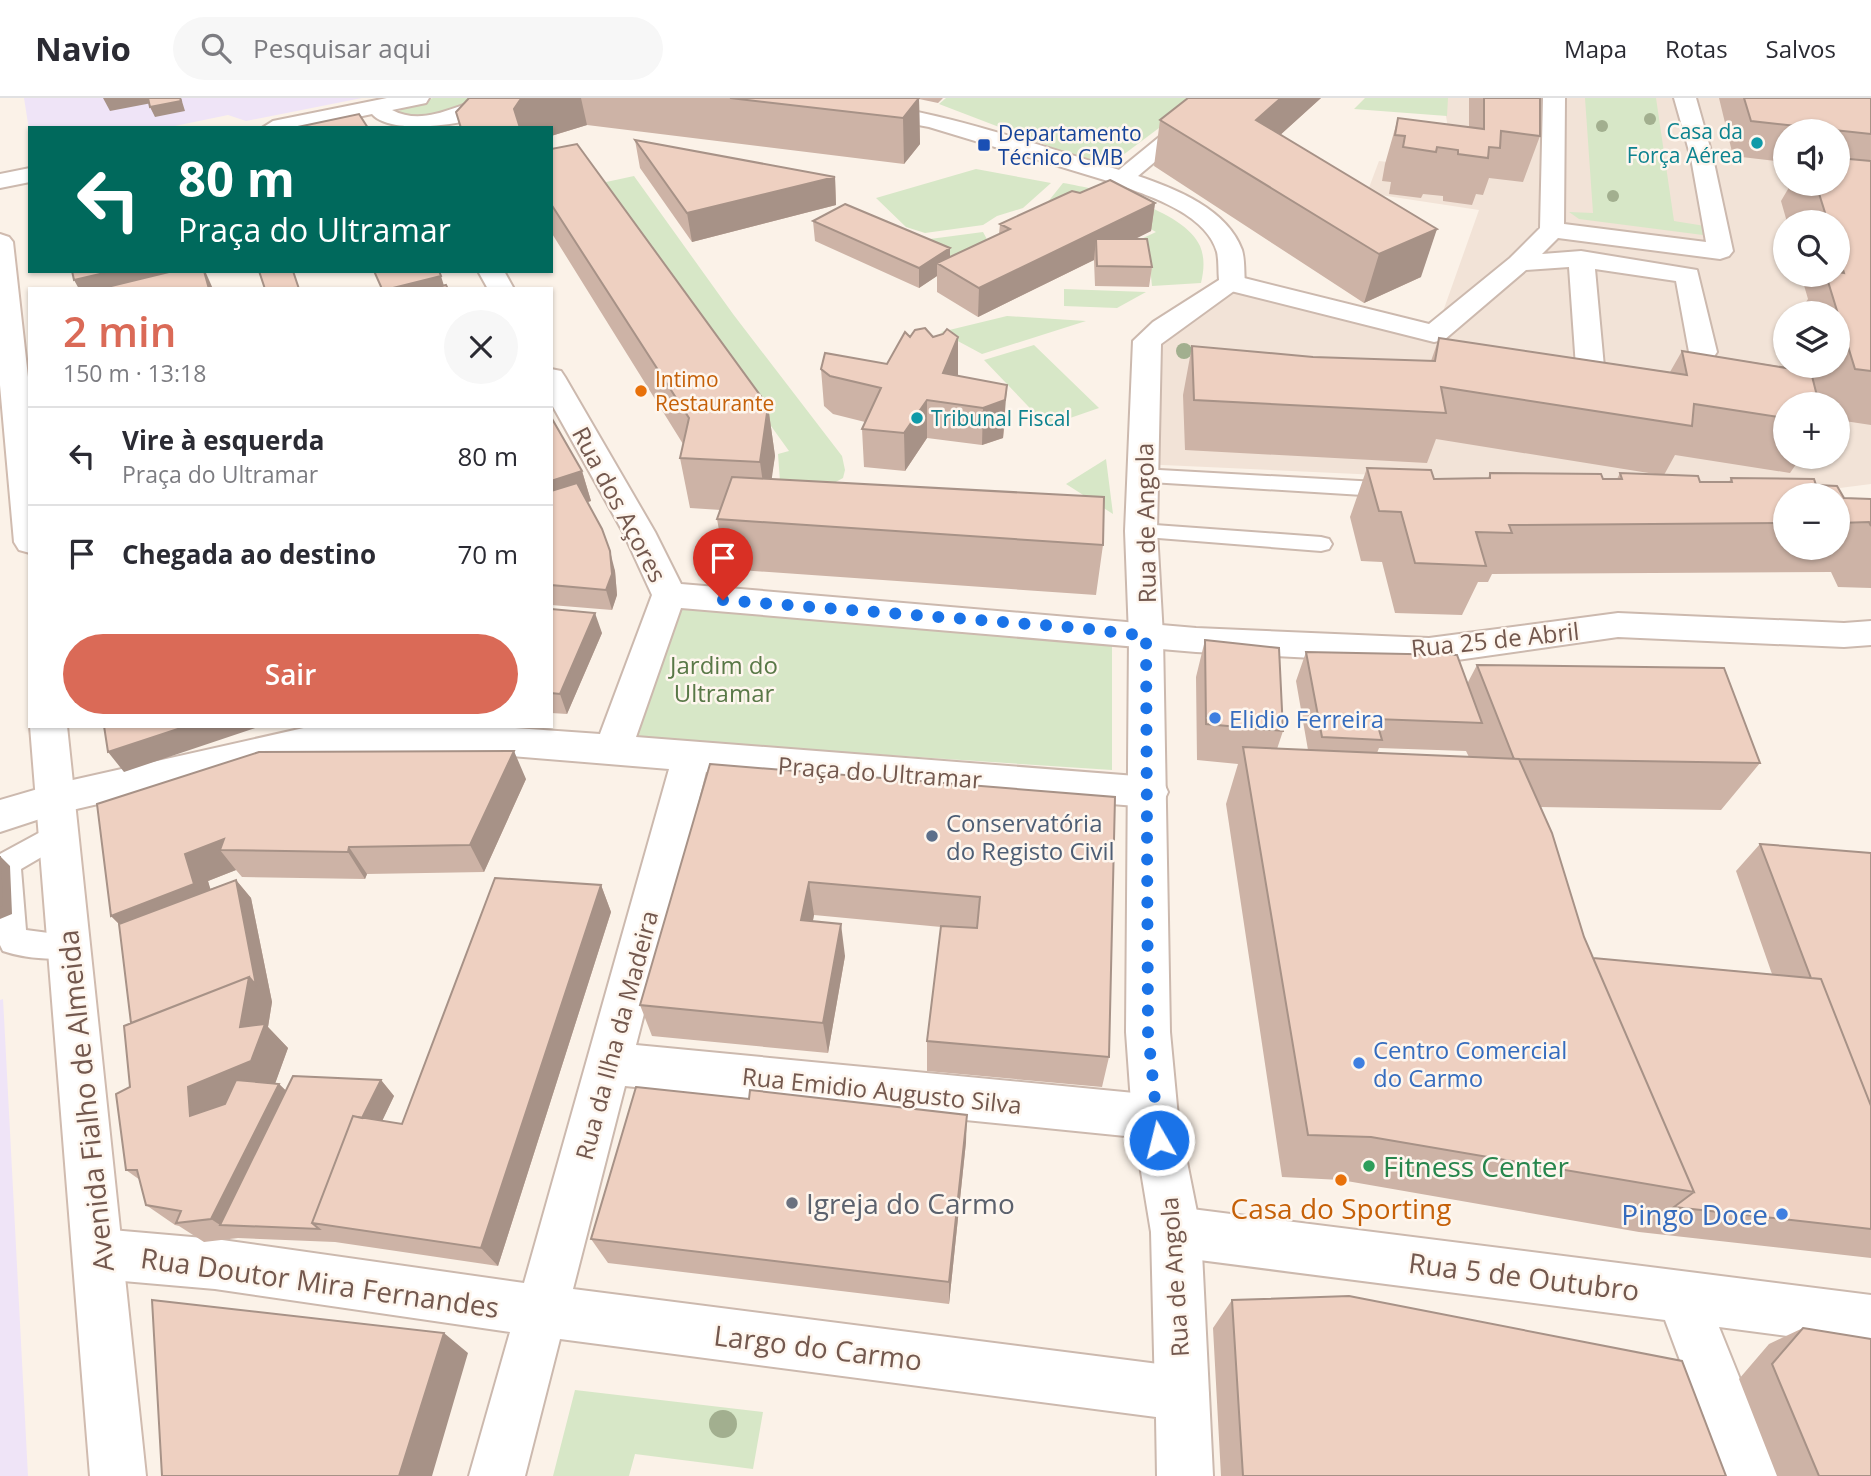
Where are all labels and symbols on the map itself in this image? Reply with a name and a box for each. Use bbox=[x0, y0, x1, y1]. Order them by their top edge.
place label: Casa da Força Aérea bbox=[1627, 117, 1743, 169]
place label: Departamento Técnico CMB bbox=[998, 119, 1142, 171]
marker: Casa da Força Aérea bbox=[1749, 135, 1765, 151]
marker: Departamento Técnico CMB bbox=[976, 137, 992, 153]
place label: Intimo Restaurante bbox=[655, 365, 774, 417]
marker: Intimo Restaurante bbox=[633, 383, 649, 399]
place label: Tribunal Fiscal bbox=[931, 404, 1071, 432]
marker: Tribunal Fiscal bbox=[909, 410, 925, 426]
street label: Rua dos Açores bbox=[565, 420, 675, 588]
street label: Rua de Angola bbox=[1127, 443, 1163, 603]
pin bbox=[693, 528, 753, 600]
street label: Rua 25 de Abril bbox=[1409, 614, 1581, 664]
park label: Jardim do Ultramar bbox=[668, 648, 778, 709]
place label: Elidio Ferreira bbox=[1229, 702, 1384, 735]
marker: Elidio Ferreira bbox=[1207, 710, 1223, 726]
street label: Praça do Ultramar bbox=[777, 748, 983, 796]
place label: Conservatória do Registo Civil bbox=[946, 806, 1115, 867]
marker: Conservatória do Registo Civil bbox=[924, 828, 940, 844]
street label: Rua da Ilha da Madeira bbox=[567, 907, 665, 1163]
street label: Avenida Fialho de Almeida bbox=[48, 928, 122, 1274]
place label: Centro Comercial do Carmo bbox=[1373, 1033, 1567, 1094]
marker: Centro Comercial do Carmo bbox=[1351, 1055, 1367, 1071]
street label: Rua Emidio Augusto Silva bbox=[741, 1059, 1023, 1121]
position arrow bbox=[1122, 1103, 1196, 1177]
place label: Fitness Center bbox=[1383, 1147, 1570, 1185]
marker: Fitness Center bbox=[1361, 1158, 1377, 1174]
marker: Casa do Sporting bbox=[1333, 1172, 1349, 1188]
place label: Igreja do Carmo bbox=[806, 1184, 1015, 1222]
place label: Casa do Sporting bbox=[1231, 1189, 1451, 1227]
marker: Igreja do Carmo bbox=[784, 1195, 800, 1211]
place label: Pingo Doce bbox=[1621, 1195, 1768, 1233]
street label: Rua de Angola bbox=[1152, 1196, 1196, 1358]
marker: Pingo Doce bbox=[1774, 1206, 1790, 1222]
street label: Rua Doutor Mira Fernandes bbox=[138, 1238, 502, 1326]
street label: Rua 5 de Outubro bbox=[1406, 1243, 1642, 1309]
street label: Largo do Carmo bbox=[712, 1315, 924, 1379]

